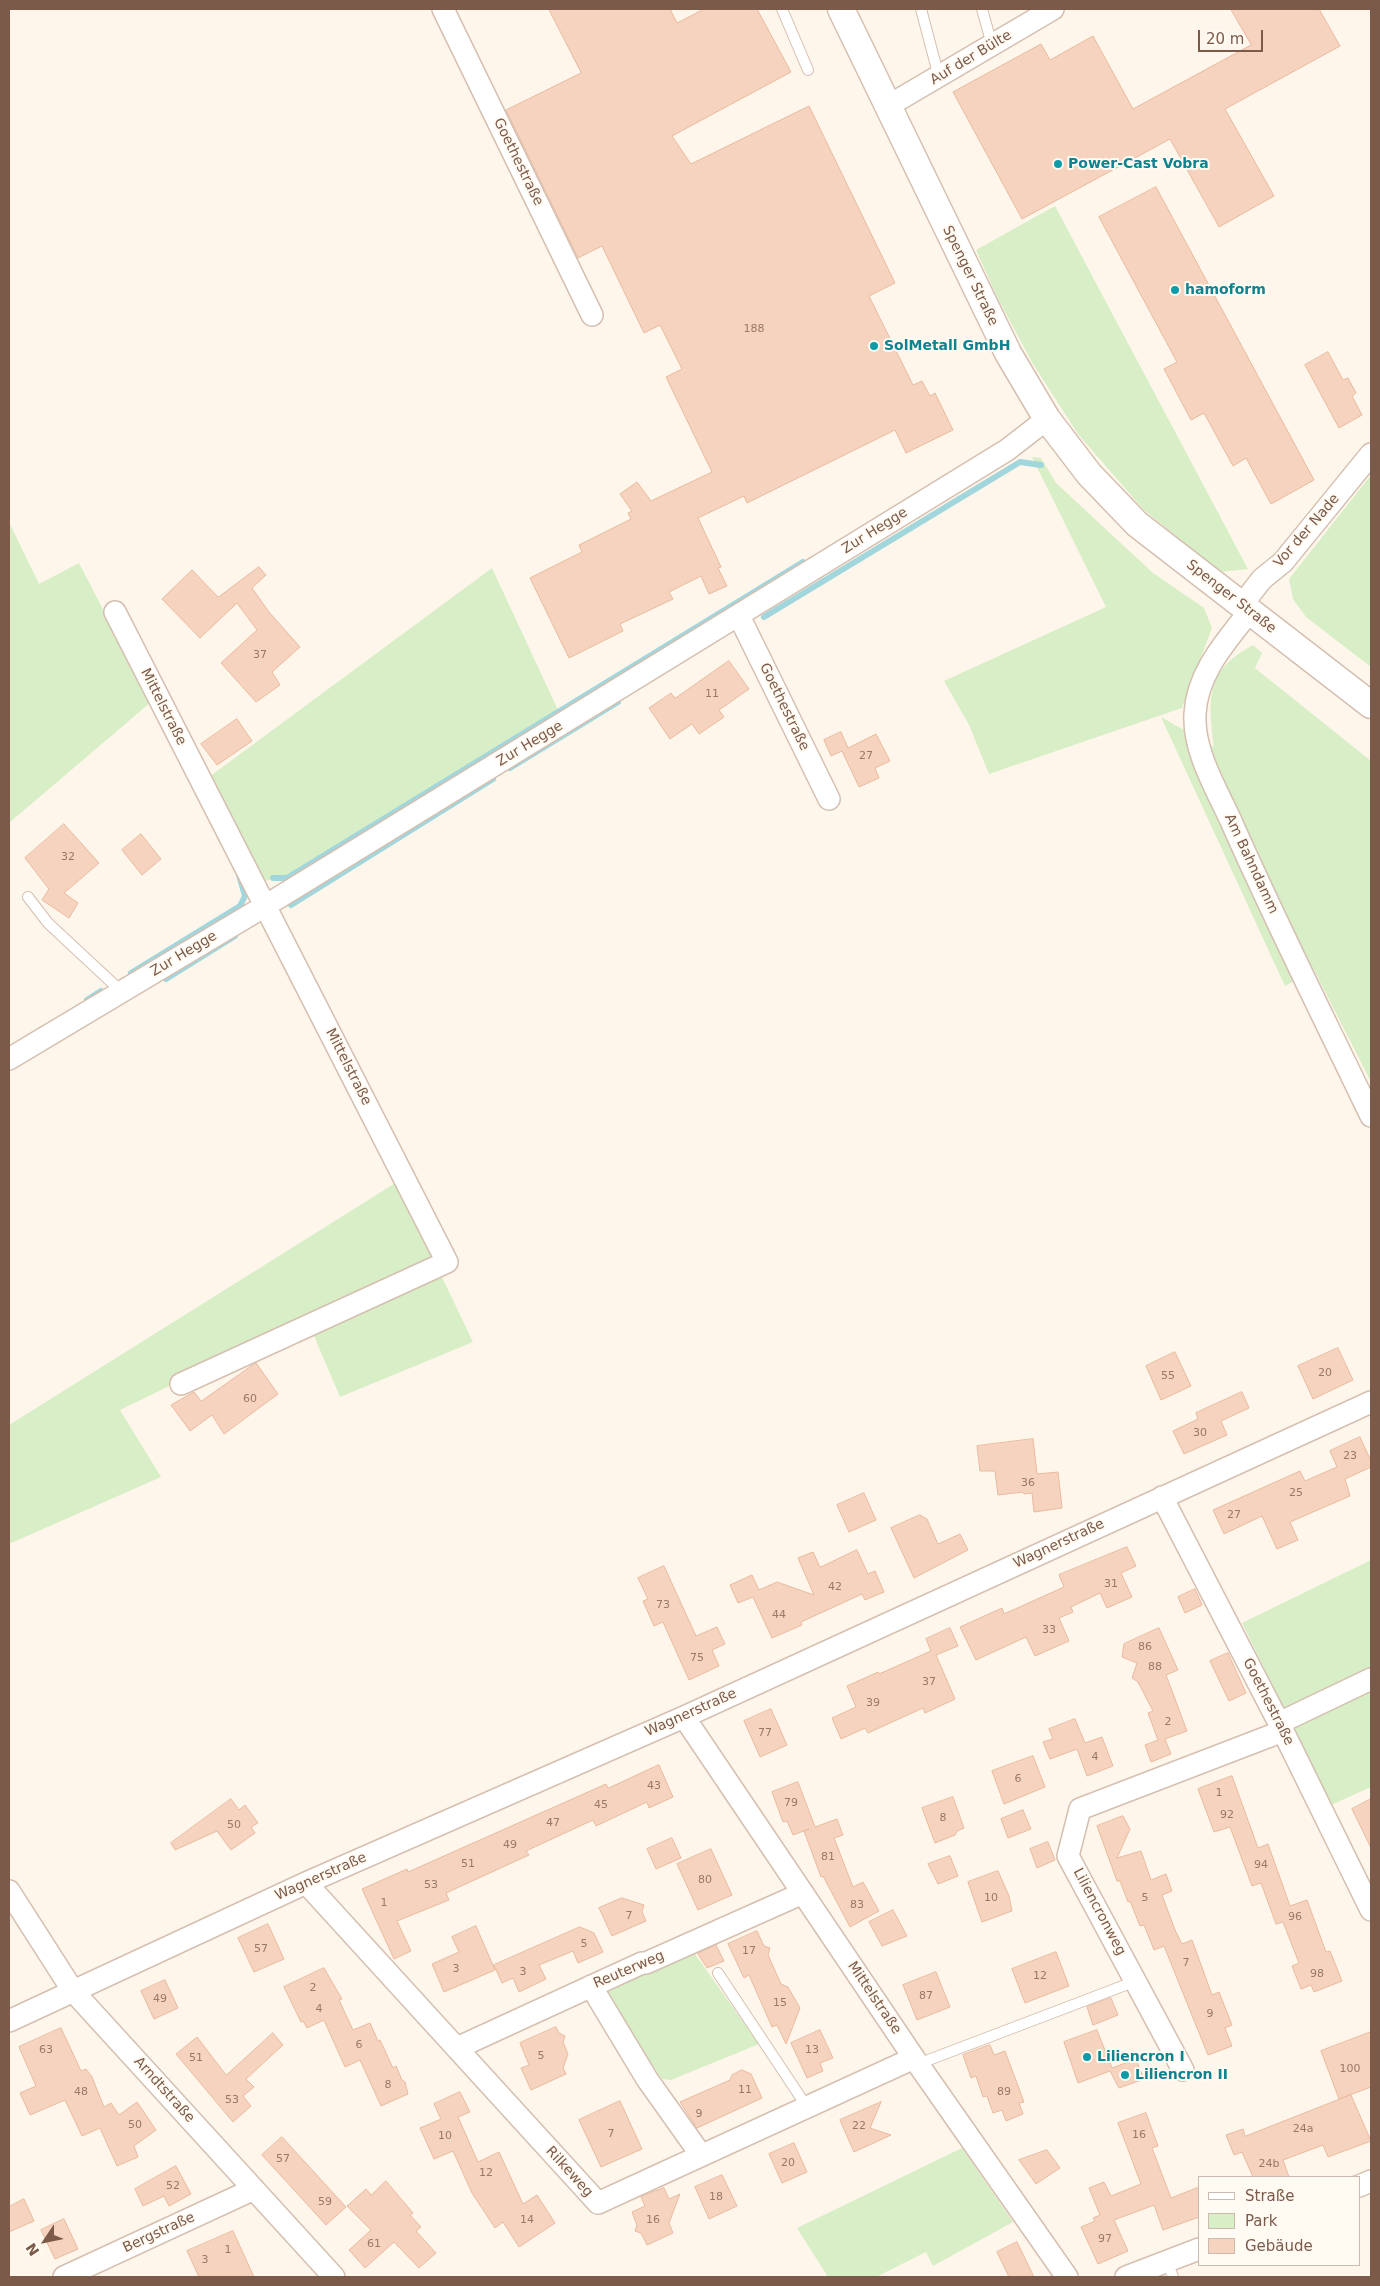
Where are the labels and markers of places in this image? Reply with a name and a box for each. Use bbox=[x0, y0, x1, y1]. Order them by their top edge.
place label: Power-Cast Vobra bbox=[1068, 156, 1209, 172]
marker: Power-Cast Vobra bbox=[1052, 158, 1064, 170]
place label: hamoform bbox=[1185, 282, 1266, 298]
marker: hamoform bbox=[1169, 284, 1181, 296]
place label: SolMetall GmbH bbox=[884, 338, 1010, 354]
marker: SolMetall GmbH bbox=[868, 340, 880, 352]
place label: Liliencron I bbox=[1097, 2049, 1185, 2065]
marker: Liliencron I bbox=[1081, 2051, 1093, 2063]
place label: Liliencron II bbox=[1135, 2067, 1228, 2083]
marker: Liliencron II bbox=[1119, 2069, 1131, 2081]

